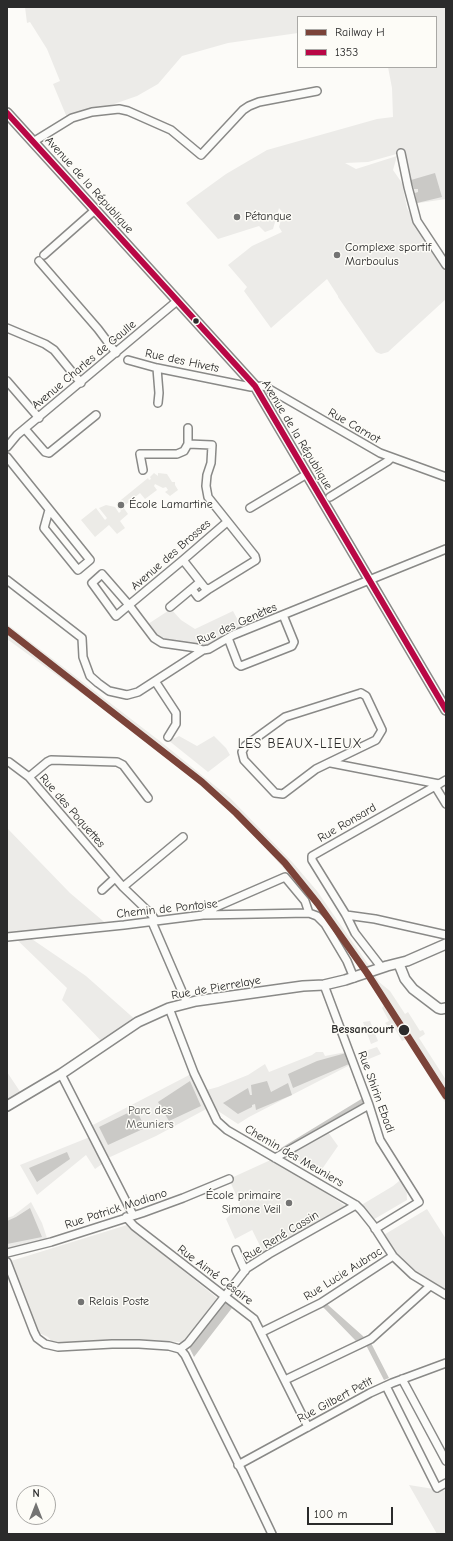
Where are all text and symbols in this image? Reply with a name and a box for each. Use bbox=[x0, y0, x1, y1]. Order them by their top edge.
legend bbox=[297, 16, 437, 68]
text: Railway H bbox=[335, 25, 385, 39]
text: 1353 bbox=[335, 45, 358, 59]
street label: Avenue de la République bbox=[42, 134, 136, 236]
place label: Pétanque bbox=[245, 210, 291, 224]
marker: Pétanque bbox=[232, 212, 242, 222]
place label: Complexe sportif Marboulus bbox=[345, 241, 431, 269]
marker: Complexe sportif Marboulus bbox=[332, 250, 342, 260]
unlabelled marker bbox=[191, 316, 201, 326]
street label: Avenue Charles de Gaulle bbox=[29, 317, 139, 413]
street label: Rue des Hivets bbox=[144, 346, 220, 376]
street label: Avenue de la République bbox=[259, 378, 335, 492]
street label: Rue Carnot bbox=[325, 405, 383, 447]
place label: École Lamartine bbox=[129, 498, 213, 512]
marker: École Lamartine bbox=[116, 500, 126, 510]
street label: Avenue des Brosses bbox=[128, 516, 214, 594]
street label: Rue des Genètes bbox=[195, 600, 279, 648]
district label: LES BEAUX-LIEUX bbox=[238, 736, 362, 752]
street label: Rue des Poquettes bbox=[36, 771, 108, 851]
street label: Rue Ronsard bbox=[315, 800, 379, 846]
street label: Chemin de Pontoise bbox=[116, 897, 218, 921]
street label: Rue de Pierrelaye bbox=[170, 973, 262, 1003]
place label: Bessancourt bbox=[331, 1023, 394, 1037]
marker: Bessancourt bbox=[397, 1023, 411, 1037]
street label: Rue Shirin Ebadi bbox=[355, 1049, 397, 1135]
park label: Parc des Meuniers bbox=[126, 1104, 174, 1132]
street label: Chemin des Meuniers bbox=[242, 1122, 346, 1190]
street label: Rue Patrick Modiano bbox=[63, 1186, 169, 1232]
place label: École primaire Simone Veil bbox=[206, 1189, 281, 1217]
marker: École primaire Simone Veil bbox=[284, 1198, 294, 1208]
street label: Rue René Cassin bbox=[240, 1208, 322, 1264]
street label: Rue Aimé Césaire bbox=[174, 1242, 256, 1308]
street label: Rue Lucie Aubrac bbox=[301, 1244, 385, 1304]
place label: Relais Poste bbox=[89, 1295, 149, 1309]
marker: Relais Poste bbox=[76, 1297, 86, 1307]
street label: Rue Gilbert Petit bbox=[295, 1374, 375, 1426]
north arrow bbox=[16, 1485, 56, 1525]
text: N bbox=[32, 1487, 40, 1500]
scale bar bbox=[309, 1499, 395, 1525]
text: 100 m bbox=[314, 1507, 347, 1521]

